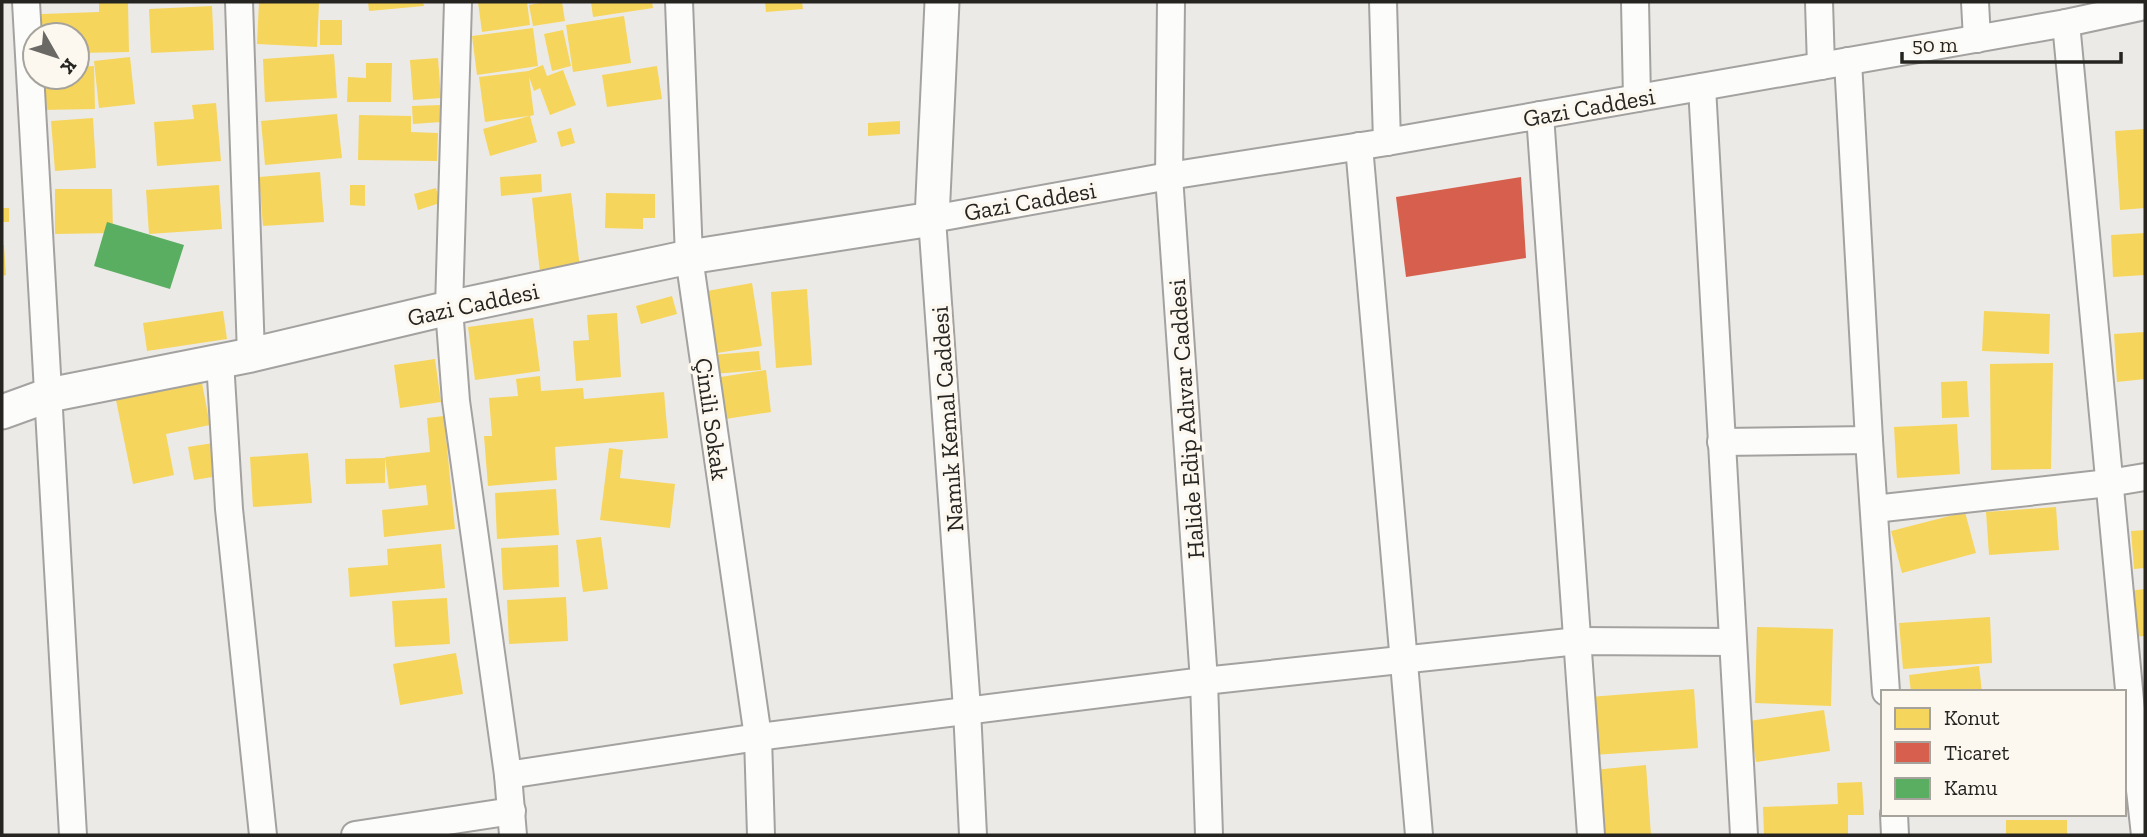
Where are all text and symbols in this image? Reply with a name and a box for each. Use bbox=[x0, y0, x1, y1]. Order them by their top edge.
north arrow bbox=[21, 21, 91, 91]
scale bar bbox=[1902, 21, 2121, 65]
text: 50 m bbox=[1912, 32, 1958, 57]
text: K bbox=[56, 54, 82, 79]
street label: Gazi Caddesi bbox=[1521, 81, 1657, 133]
street label: Gazi Caddesi bbox=[962, 175, 1098, 227]
street label: Gazi Caddesi bbox=[405, 276, 542, 332]
street label: Halide Edip Adıvar Caddesi bbox=[1162, 278, 1210, 560]
street label: Namık Kemal Caddesi bbox=[925, 305, 969, 533]
street label: Çinili Sokak bbox=[689, 356, 735, 482]
legend bbox=[1881, 690, 2126, 816]
text: Konut bbox=[1944, 705, 2000, 730]
text: Ticaret bbox=[1944, 740, 2009, 765]
text: Kamu bbox=[1944, 775, 1998, 800]

